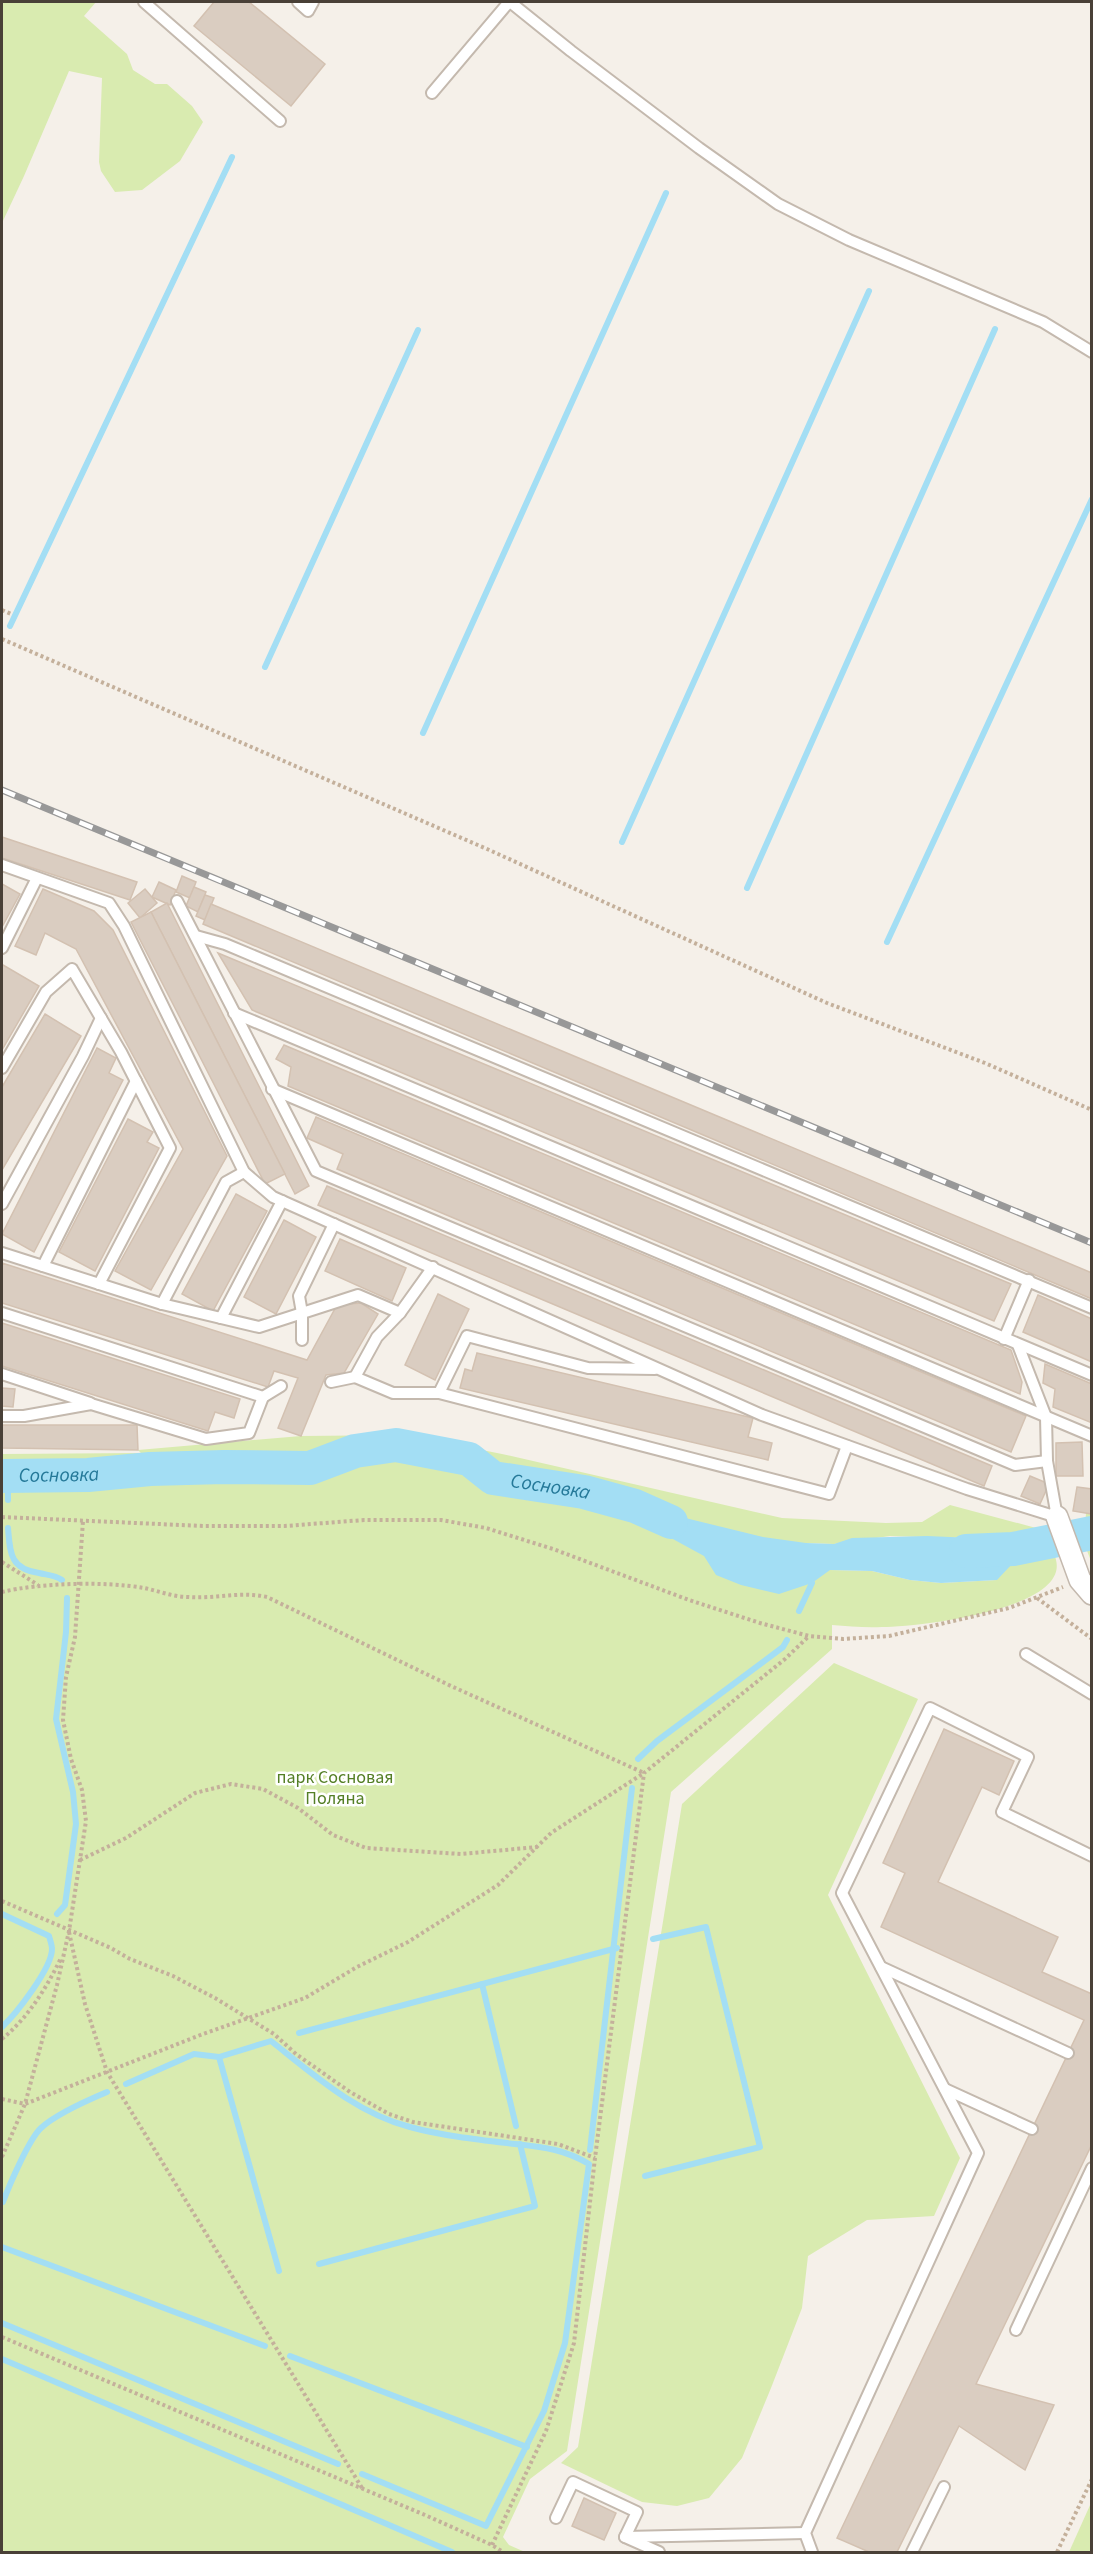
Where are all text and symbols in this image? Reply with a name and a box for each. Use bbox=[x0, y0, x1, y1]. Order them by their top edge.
water label: Сосновка bbox=[19, 1460, 101, 1490]
water label: Сосновка bbox=[509, 1467, 594, 1507]
park label: парк Сосновая Поляна bbox=[276, 1765, 394, 1811]

